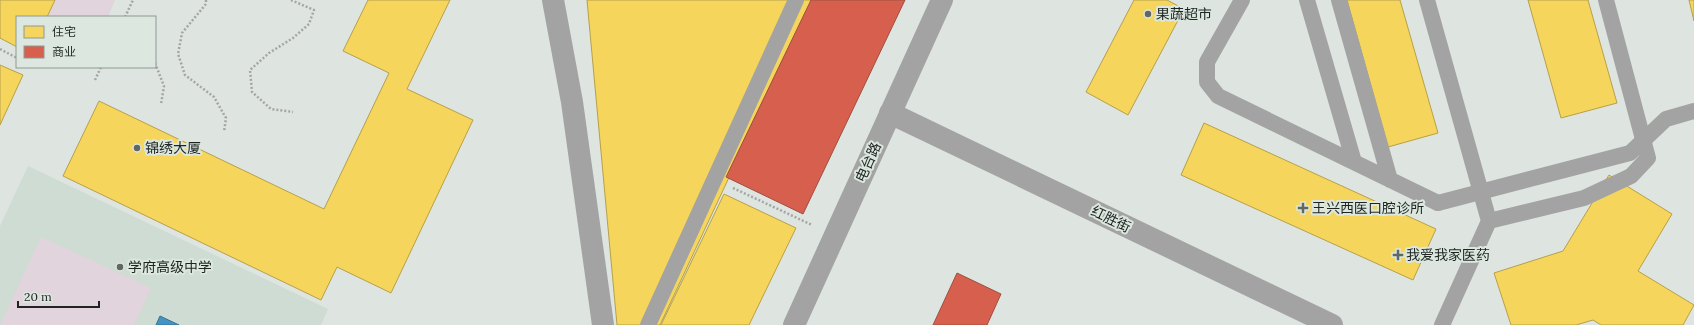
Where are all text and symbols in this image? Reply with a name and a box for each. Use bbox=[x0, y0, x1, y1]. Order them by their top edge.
place label: 果蔬超市 bbox=[1156, 5, 1212, 23]
marker: 果蔬超市 bbox=[1143, 9, 1153, 19]
legend bbox=[16, 16, 156, 68]
text: 住宅 bbox=[52, 24, 76, 39]
text: 商业 bbox=[52, 44, 76, 59]
place label: 锦绣大厦 bbox=[145, 139, 201, 157]
street label: 电台路 bbox=[851, 139, 885, 185]
marker: 锦绣大厦 bbox=[132, 143, 142, 153]
place label: 王兴西医口腔诊所 bbox=[1312, 199, 1424, 217]
street label: 红胜街 bbox=[1088, 202, 1134, 236]
marker: 王兴西医口腔诊所 bbox=[1297, 202, 1309, 214]
place label: 我爱我家医药 bbox=[1406, 246, 1490, 264]
marker: 我爱我家医药 bbox=[1393, 250, 1403, 260]
place label: 学府高级中学 bbox=[128, 258, 212, 276]
marker: 学府高级中学 bbox=[115, 262, 125, 272]
scale bar bbox=[18, 283, 99, 309]
text: 20 m bbox=[24, 289, 52, 304]

